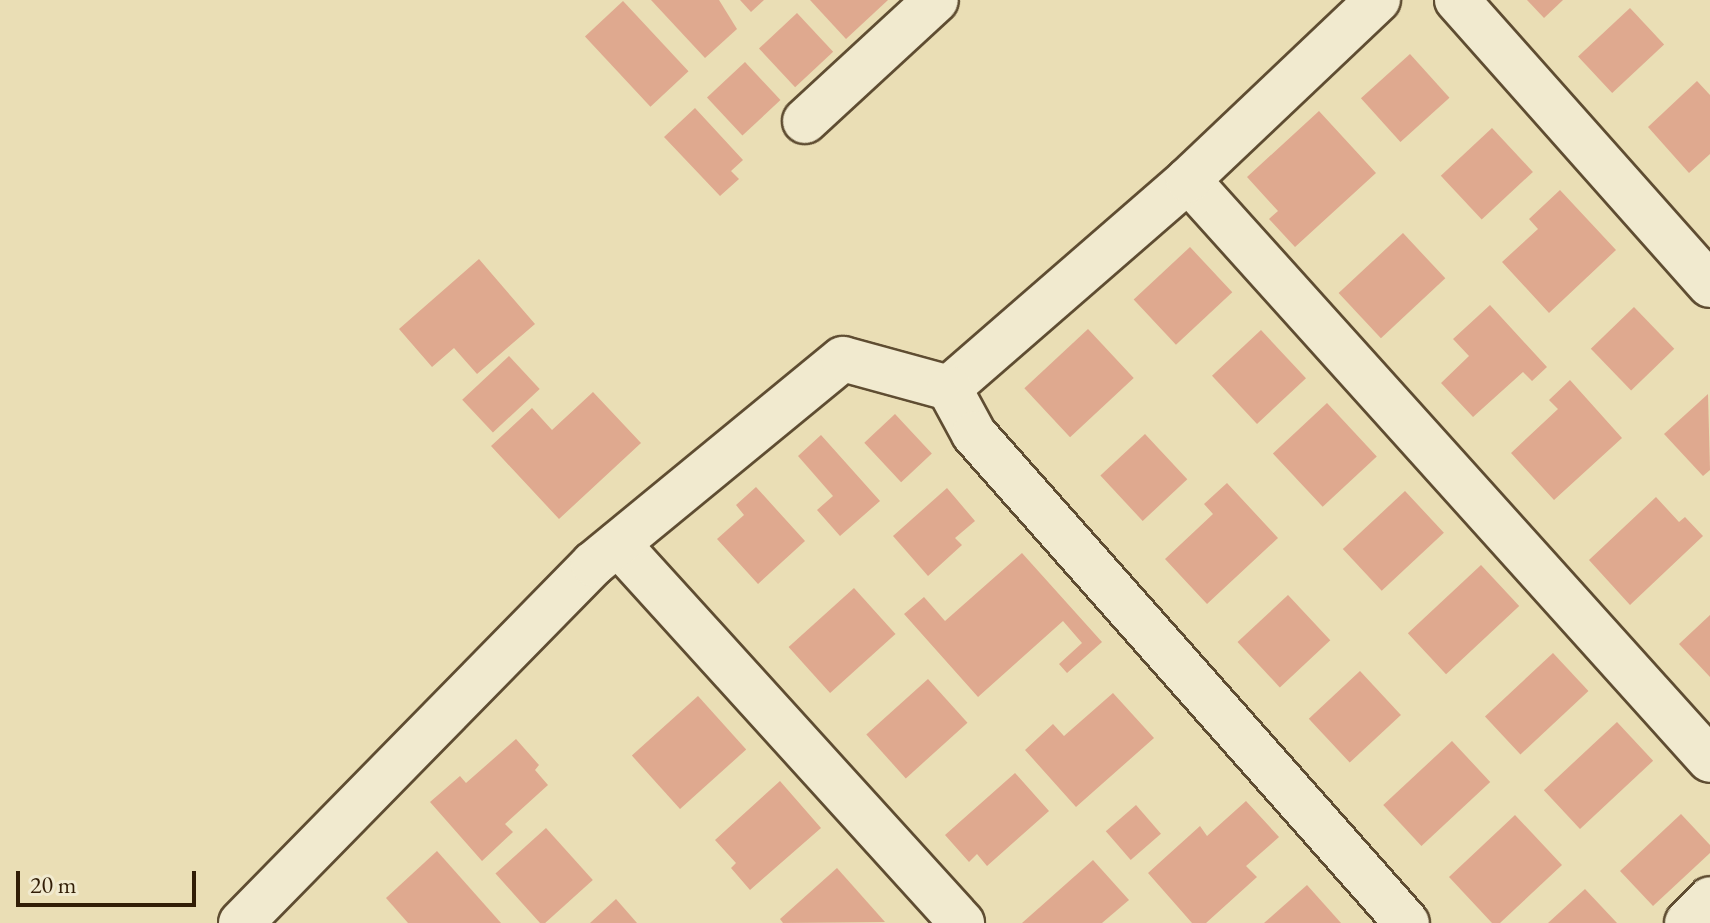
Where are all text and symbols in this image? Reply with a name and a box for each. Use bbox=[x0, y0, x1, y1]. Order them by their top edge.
scale bar bbox=[20, 855, 200, 905]
text: 20 m bbox=[30, 869, 77, 900]

